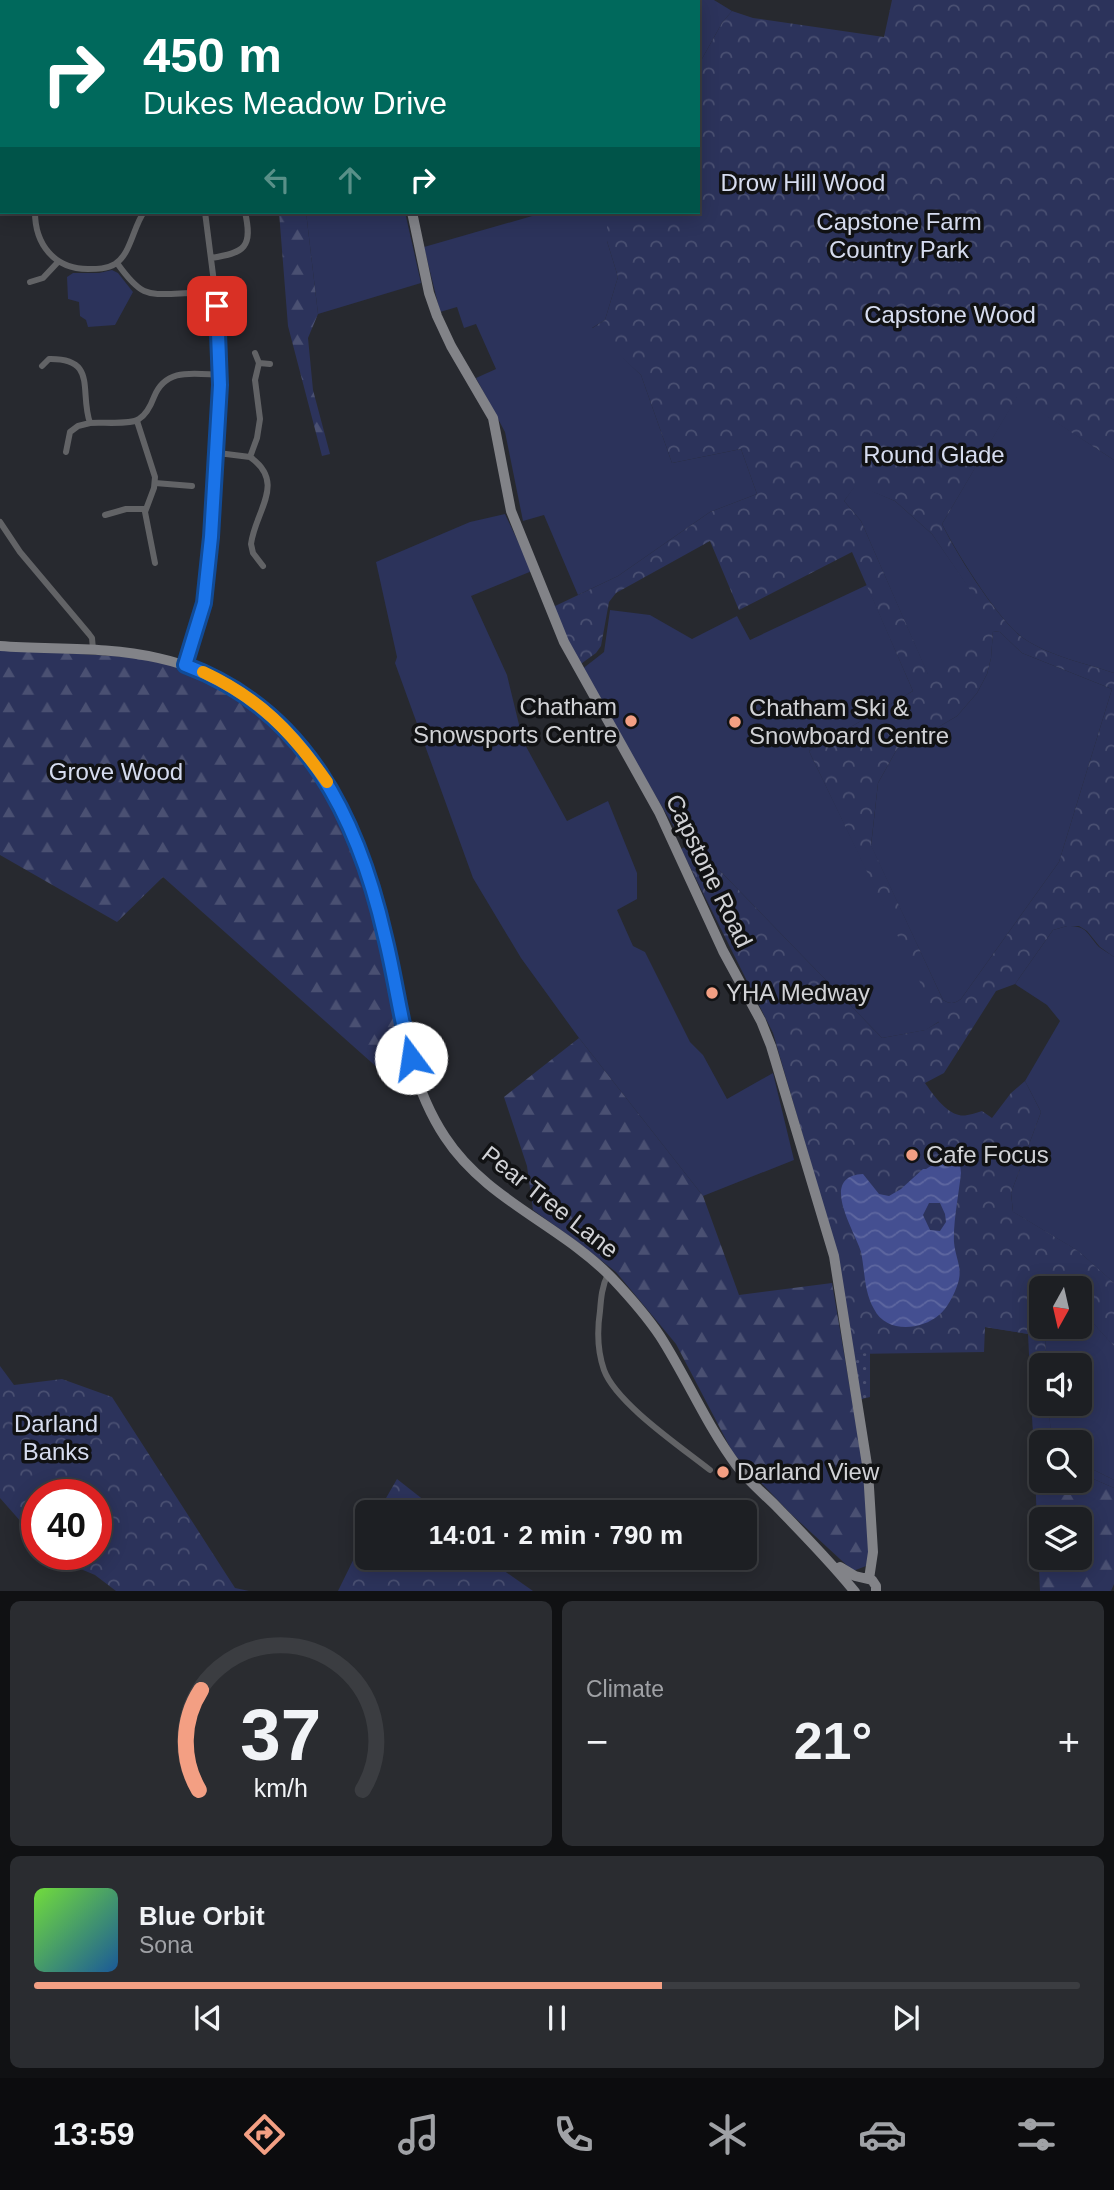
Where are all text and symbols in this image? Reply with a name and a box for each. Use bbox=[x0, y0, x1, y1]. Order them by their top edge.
icon: right bbox=[28, 28, 119, 119]
text: 450 m bbox=[143, 28, 282, 82]
text: Dukes Meadow Drive bbox=[143, 85, 447, 121]
icon: left bbox=[258, 161, 296, 199]
icon: ahead bbox=[331, 161, 369, 199]
icon: right bbox=[404, 161, 442, 199]
park label: Drow Hill Wood bbox=[721, 169, 885, 196]
park label: Capstone Farm Country Park bbox=[816, 208, 982, 263]
pin bbox=[187, 276, 247, 336]
icon: arrive bbox=[198, 287, 236, 325]
park label: Capstone Wood bbox=[864, 301, 1036, 328]
park label: Round Glade bbox=[863, 441, 1005, 468]
place label: Chatham Snowsports Centre bbox=[413, 693, 617, 748]
place label: Chatham Ski & Snowboard Centre bbox=[749, 694, 949, 749]
marker: Chatham Snowsports Centre bbox=[623, 713, 639, 729]
marker: Chatham Ski & Snowboard Centre bbox=[727, 714, 743, 730]
park label: Grove Wood bbox=[49, 758, 183, 785]
street label: Capstone Road bbox=[661, 790, 758, 952]
place label: YHA Medway bbox=[726, 979, 870, 1006]
marker: YHA Medway bbox=[704, 985, 720, 1001]
position arrow bbox=[374, 1021, 448, 1095]
street label: Pear Tree Lane bbox=[477, 1140, 624, 1263]
place label: Cafe Focus bbox=[926, 1141, 1049, 1168]
marker: Cafe Focus bbox=[904, 1147, 920, 1163]
north arrow bbox=[1029, 1276, 1092, 1339]
map controls bbox=[1029, 1276, 1092, 1570]
button: sound bbox=[1029, 1353, 1092, 1416]
park label: Darland Banks bbox=[14, 1410, 98, 1465]
button: search bbox=[1029, 1430, 1092, 1493]
place label: Darland View bbox=[737, 1458, 880, 1485]
marker: Darland View bbox=[715, 1464, 731, 1480]
speed limit sign: 40 bbox=[21, 1479, 112, 1570]
button: layers bbox=[1029, 1507, 1092, 1570]
text: 14:01 · 2 min · 790 m bbox=[429, 1520, 683, 1550]
text: Climate bbox=[586, 1676, 664, 1702]
text: 37 bbox=[241, 1694, 321, 1775]
text: 21° bbox=[794, 1712, 872, 1770]
text: − bbox=[586, 1721, 608, 1763]
text: + bbox=[1058, 1721, 1080, 1763]
text: km/h bbox=[254, 1773, 308, 1801]
text: Blue Orbit bbox=[139, 1901, 265, 1931]
text: Sona bbox=[139, 1932, 193, 1958]
icon: previous bbox=[189, 1999, 227, 2037]
icon: pause bbox=[538, 1999, 576, 2037]
icon: next bbox=[887, 1999, 925, 2037]
icon: directions bbox=[240, 2110, 289, 2159]
icon: music bbox=[394, 2110, 443, 2159]
icon: phone bbox=[549, 2110, 598, 2159]
icon: climate bbox=[703, 2110, 752, 2159]
icon: car bbox=[858, 2110, 907, 2159]
icon: filters bbox=[1012, 2110, 1061, 2159]
text: 13:59 bbox=[53, 2116, 135, 2152]

